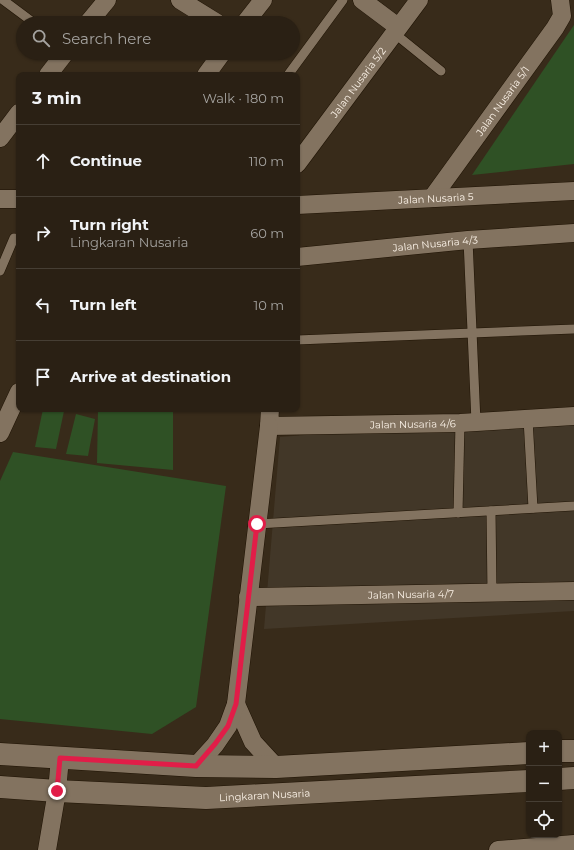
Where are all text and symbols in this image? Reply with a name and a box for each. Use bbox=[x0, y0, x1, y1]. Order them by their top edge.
search box bbox=[16, 16, 300, 60]
icon: search bbox=[30, 27, 52, 49]
text: Search here bbox=[62, 29, 151, 48]
street label: Jalan Nusaria 5/2 bbox=[327, 44, 388, 121]
street label: Jalan Nusaria 5/1 bbox=[472, 63, 532, 139]
text: 3 min bbox=[32, 88, 82, 108]
text: Walk · 180 m bbox=[202, 90, 284, 106]
icon: ahead bbox=[32, 150, 54, 172]
text: Continue bbox=[70, 151, 142, 170]
text: 110 m bbox=[249, 153, 284, 169]
street label: Jalan Nusaria 5 bbox=[397, 190, 474, 206]
text: Turn right bbox=[70, 215, 149, 234]
icon: right bbox=[32, 222, 54, 244]
text: 60 m bbox=[250, 225, 284, 241]
street label: Jalan Nusaria 4/3 bbox=[391, 233, 479, 254]
text: Lingkaran Nusaria bbox=[70, 234, 188, 250]
icon: left bbox=[32, 294, 54, 316]
text: Turn left bbox=[70, 295, 137, 314]
text: 10 m bbox=[254, 297, 284, 313]
icon: arrive bbox=[32, 366, 54, 388]
text: Arrive at destination bbox=[70, 367, 231, 386]
street label: Jalan Nusaria 4/6 bbox=[369, 417, 456, 431]
route start bbox=[248, 515, 266, 533]
street label: Jalan Nusaria 4/7 bbox=[367, 587, 454, 601]
map controls bbox=[526, 730, 562, 838]
button: + bbox=[526, 730, 562, 766]
button: − bbox=[526, 766, 562, 802]
route end bbox=[48, 782, 66, 800]
street label: Lingkaran Nusaria bbox=[219, 786, 310, 804]
button: locate bbox=[526, 802, 562, 838]

